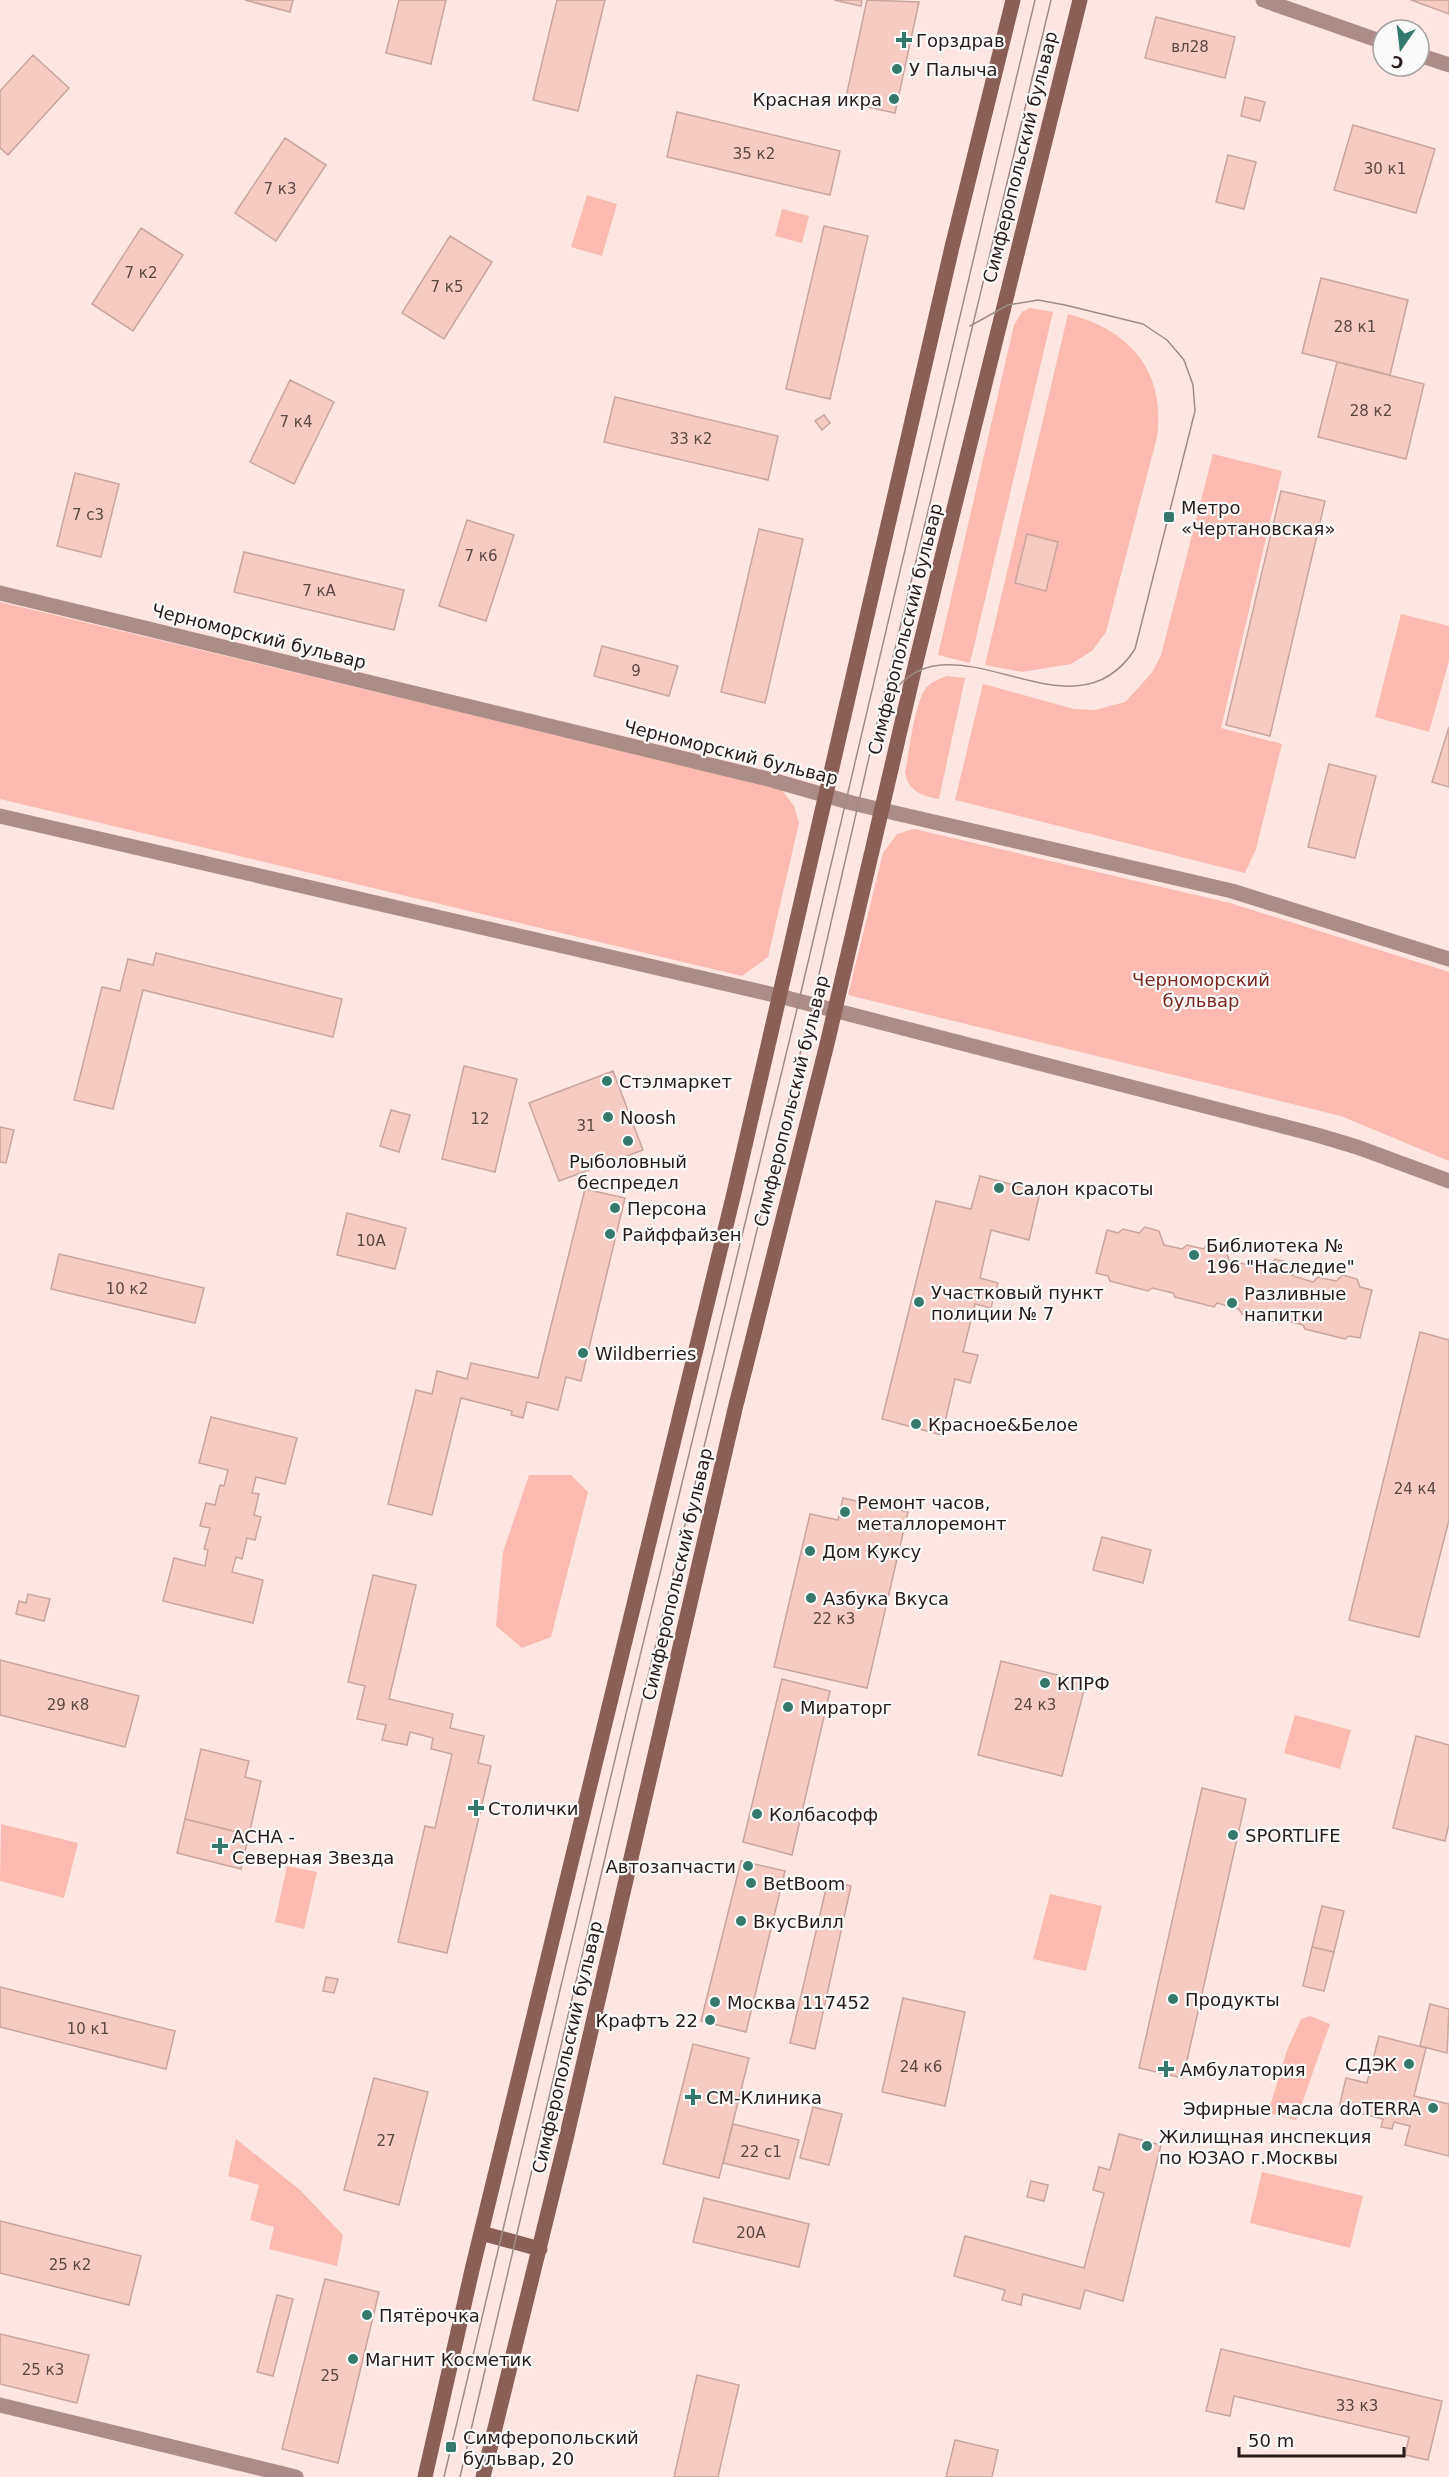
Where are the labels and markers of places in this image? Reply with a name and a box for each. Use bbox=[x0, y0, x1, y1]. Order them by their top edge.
place label: Горздрав bbox=[916, 30, 1005, 51]
marker: Горздрав bbox=[897, 33, 911, 47]
place label: У Палыча bbox=[909, 59, 998, 80]
marker: У Палыча bbox=[890, 62, 904, 76]
place label: Красная икра bbox=[752, 89, 882, 110]
marker: Красная икра bbox=[887, 92, 901, 106]
place label: Метро «Чертановская» bbox=[1181, 497, 1335, 539]
marker: Метро «Чертановская» bbox=[1162, 510, 1176, 524]
place label: Стэлмаркет bbox=[619, 1071, 732, 1092]
marker: Стэлмаркет bbox=[600, 1074, 614, 1088]
place label: Noosh bbox=[620, 1107, 676, 1128]
marker: Noosh bbox=[601, 1110, 615, 1124]
marker: Рыболовный беспредел bbox=[621, 1134, 635, 1148]
place label: Рыболовный беспредел bbox=[569, 1151, 687, 1193]
place label: Салон красоты bbox=[1011, 1178, 1154, 1199]
marker: Салон красоты bbox=[992, 1181, 1006, 1195]
place label: Персона bbox=[627, 1198, 707, 1219]
marker: Персона bbox=[608, 1201, 622, 1215]
place label: Райффайзен bbox=[622, 1224, 742, 1245]
marker: Райффайзен bbox=[603, 1227, 617, 1241]
place label: Библиотека № 196 "Наследие" bbox=[1206, 1235, 1355, 1277]
marker: Библиотека № 196 "Наследие" bbox=[1187, 1248, 1201, 1262]
place label: Участковый пункт полиции № 7 bbox=[931, 1282, 1104, 1324]
place label: Разливные напитки bbox=[1244, 1283, 1346, 1325]
marker: Участковый пункт полиции № 7 bbox=[912, 1295, 926, 1309]
marker: Разливные напитки bbox=[1225, 1296, 1239, 1310]
place label: Wildberries bbox=[595, 1343, 696, 1364]
marker: Wildberries bbox=[576, 1346, 590, 1360]
place label: Красное&Белое bbox=[928, 1414, 1078, 1435]
marker: Красное&Белое bbox=[909, 1417, 923, 1431]
place label: Ремонт часов, металлоремонт bbox=[857, 1492, 1007, 1534]
marker: Ремонт часов, металлоремонт bbox=[838, 1505, 852, 1519]
place label: Дом Куксу bbox=[822, 1541, 922, 1562]
marker: Дом Куксу bbox=[803, 1544, 817, 1558]
place label: Азбука Вкуса bbox=[823, 1588, 949, 1609]
marker: Азбука Вкуса bbox=[804, 1591, 818, 1605]
place label: КПРФ bbox=[1057, 1673, 1110, 1694]
marker: КПРФ bbox=[1038, 1676, 1052, 1690]
place label: Мираторг bbox=[800, 1697, 892, 1718]
marker: Мираторг bbox=[781, 1700, 795, 1714]
place label: Столички bbox=[488, 1798, 578, 1819]
marker: Столички bbox=[469, 1801, 483, 1815]
place label: Колбасофф bbox=[769, 1804, 878, 1825]
marker: Колбасофф bbox=[750, 1807, 764, 1821]
place label: SPORTLIFE bbox=[1245, 1825, 1341, 1846]
place label: АСНА - Северная Звезда bbox=[232, 1826, 394, 1868]
marker: SPORTLIFE bbox=[1226, 1828, 1240, 1842]
marker: АСНА - Северная Звезда bbox=[213, 1839, 227, 1853]
place label: Автозапчасти bbox=[605, 1856, 736, 1877]
marker: Автозапчасти bbox=[741, 1859, 755, 1873]
place label: BetBoom bbox=[763, 1873, 845, 1894]
marker: BetBoom bbox=[744, 1876, 758, 1890]
place label: ВкусВилл bbox=[753, 1911, 844, 1932]
marker: ВкусВилл bbox=[734, 1914, 748, 1928]
place label: Продукты bbox=[1185, 1989, 1280, 2010]
place label: Москва 117452 bbox=[727, 1992, 870, 2013]
marker: Продукты bbox=[1166, 1992, 1180, 2006]
marker: Москва 117452 bbox=[708, 1995, 722, 2009]
place label: Крафтъ 22 bbox=[596, 2010, 698, 2031]
marker: Крафтъ 22 bbox=[703, 2013, 717, 2027]
place label: СДЭК bbox=[1345, 2054, 1397, 2075]
marker: СДЭК bbox=[1402, 2057, 1416, 2071]
place label: Амбулатория bbox=[1180, 2059, 1306, 2080]
marker: Амбулатория bbox=[1157, 2060, 1175, 2078]
place label: СМ-Клиника bbox=[706, 2087, 822, 2108]
marker: СМ-Клиника bbox=[684, 2088, 702, 2106]
place label: Эфирные масла doTERRA bbox=[1183, 2098, 1422, 2119]
marker: Эфирные масла doTERRA bbox=[1426, 2101, 1440, 2115]
place label: Жилищная инспекция по ЮЗАО г.Москвы bbox=[1159, 2126, 1371, 2168]
marker: Жилищная инспекция по ЮЗАО г.Москвы bbox=[1140, 2139, 1154, 2153]
place label: Пятёрочка bbox=[379, 2305, 480, 2326]
marker: Пятёрочка bbox=[360, 2308, 374, 2322]
place label: Магнит Косметик bbox=[365, 2349, 532, 2370]
marker: Магнит Косметик bbox=[346, 2352, 360, 2366]
place label: Симферопольский бульвар, 20 bbox=[463, 2427, 639, 2469]
marker: Симферопольский бульвар, 20 bbox=[444, 2440, 458, 2454]

